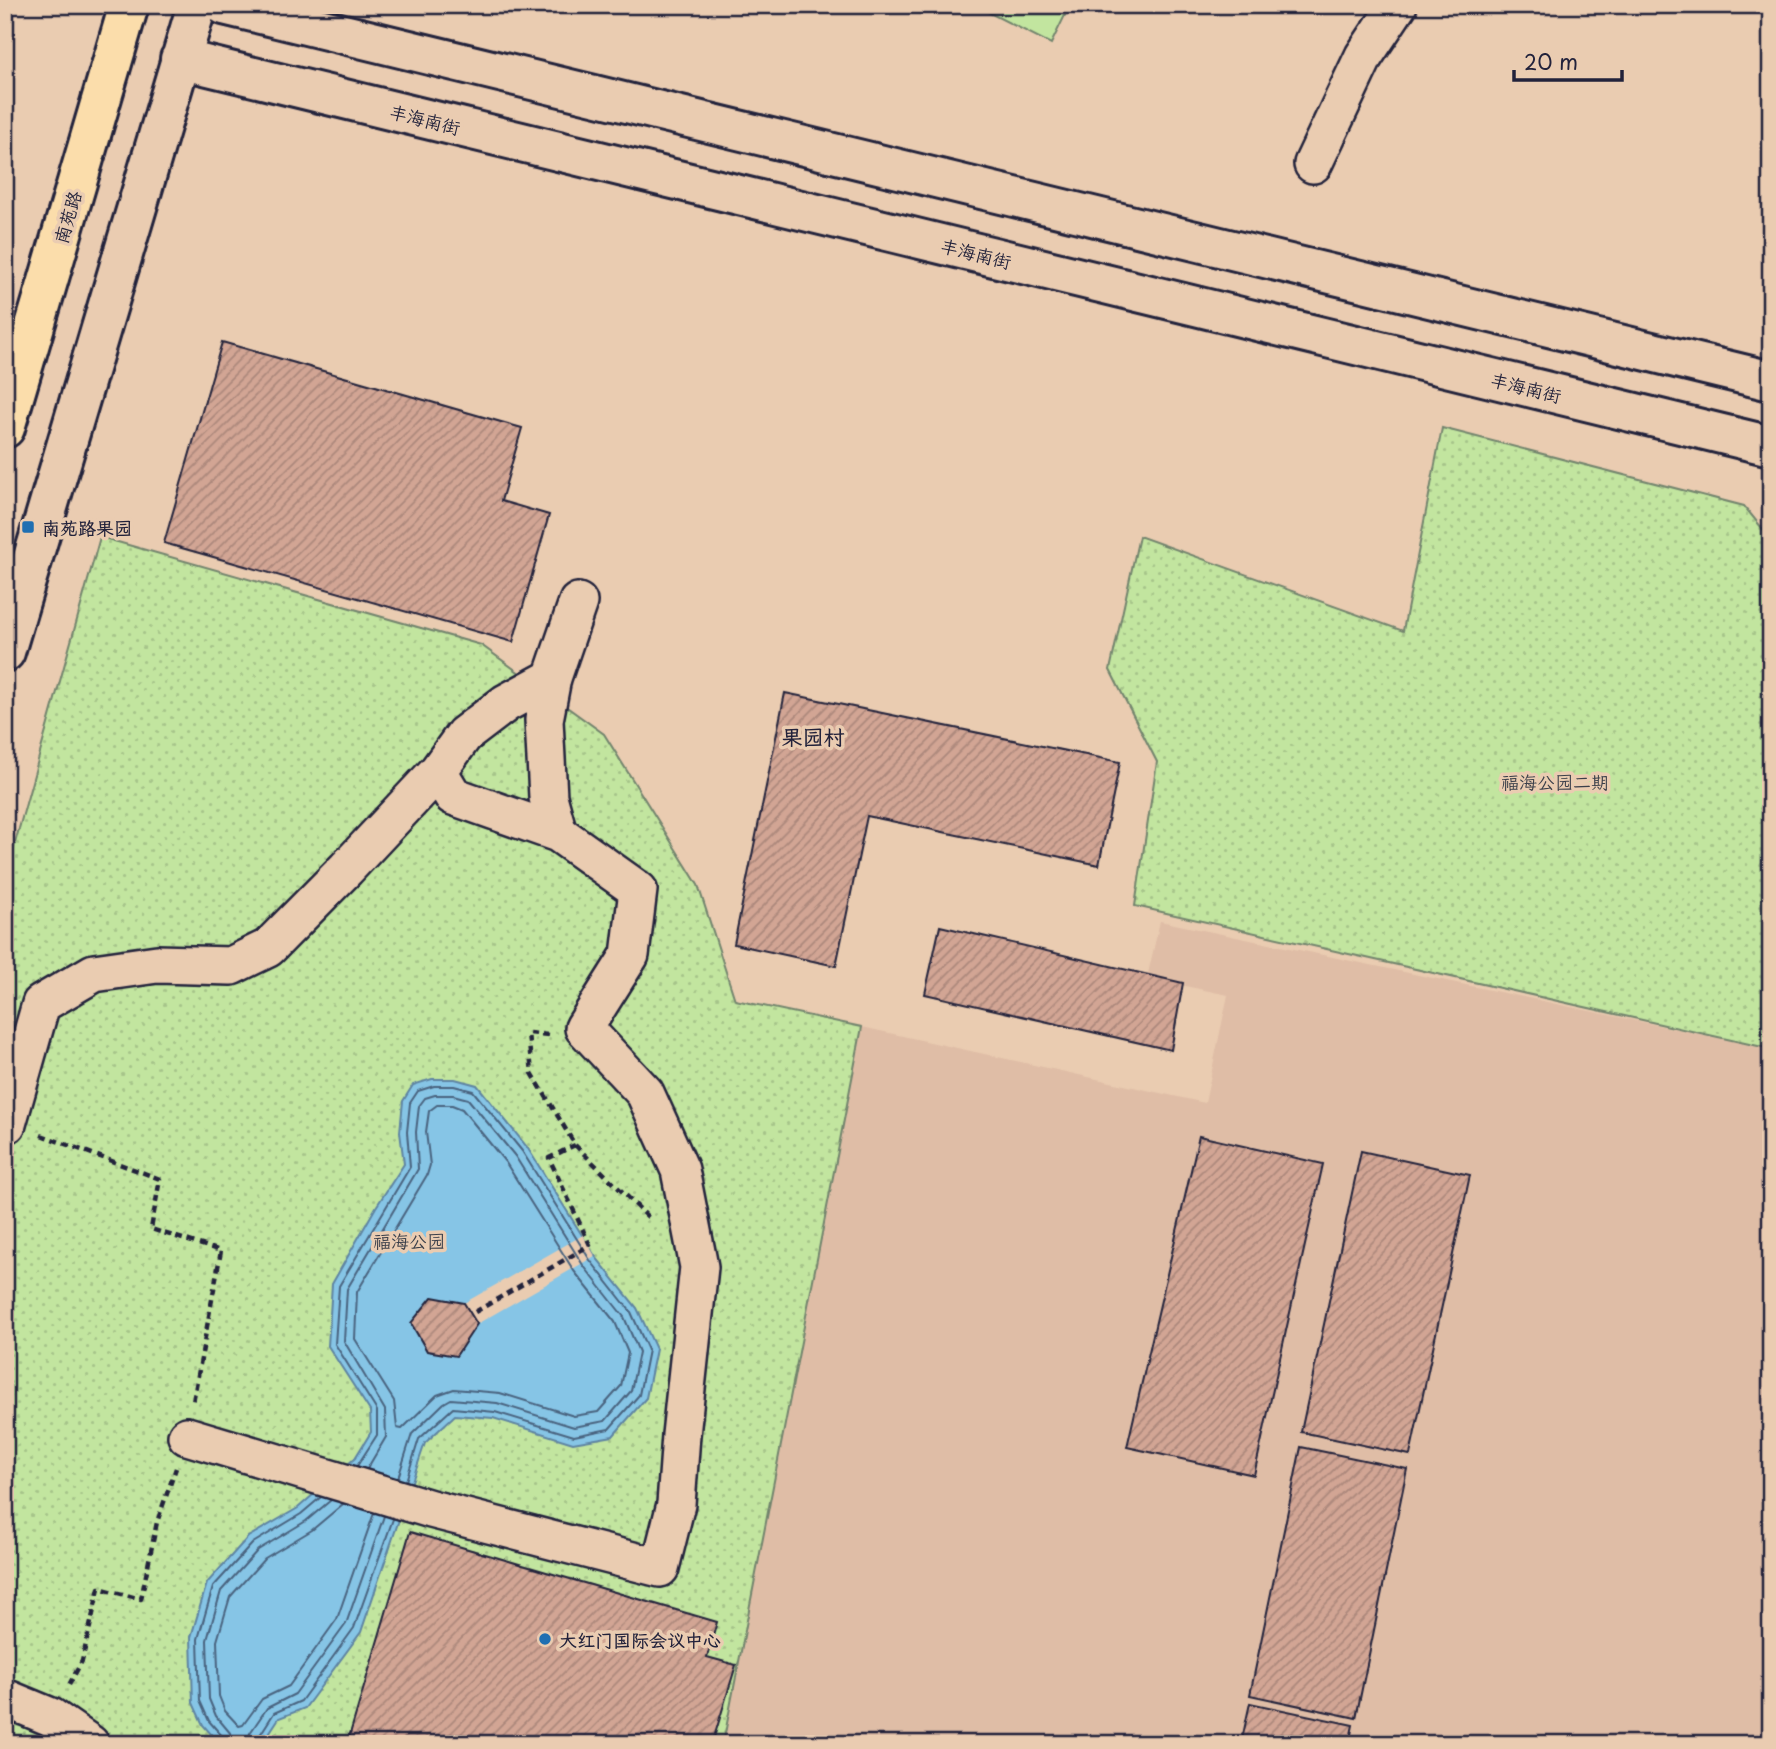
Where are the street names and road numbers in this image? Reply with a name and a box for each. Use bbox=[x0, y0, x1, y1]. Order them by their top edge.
street label: 丰海南街 bbox=[387, 97, 463, 141]
street label: 南苑路 bbox=[47, 187, 87, 247]
street label: 丰海南街 bbox=[938, 231, 1014, 275]
street label: 丰海南街 bbox=[1488, 365, 1564, 409]

